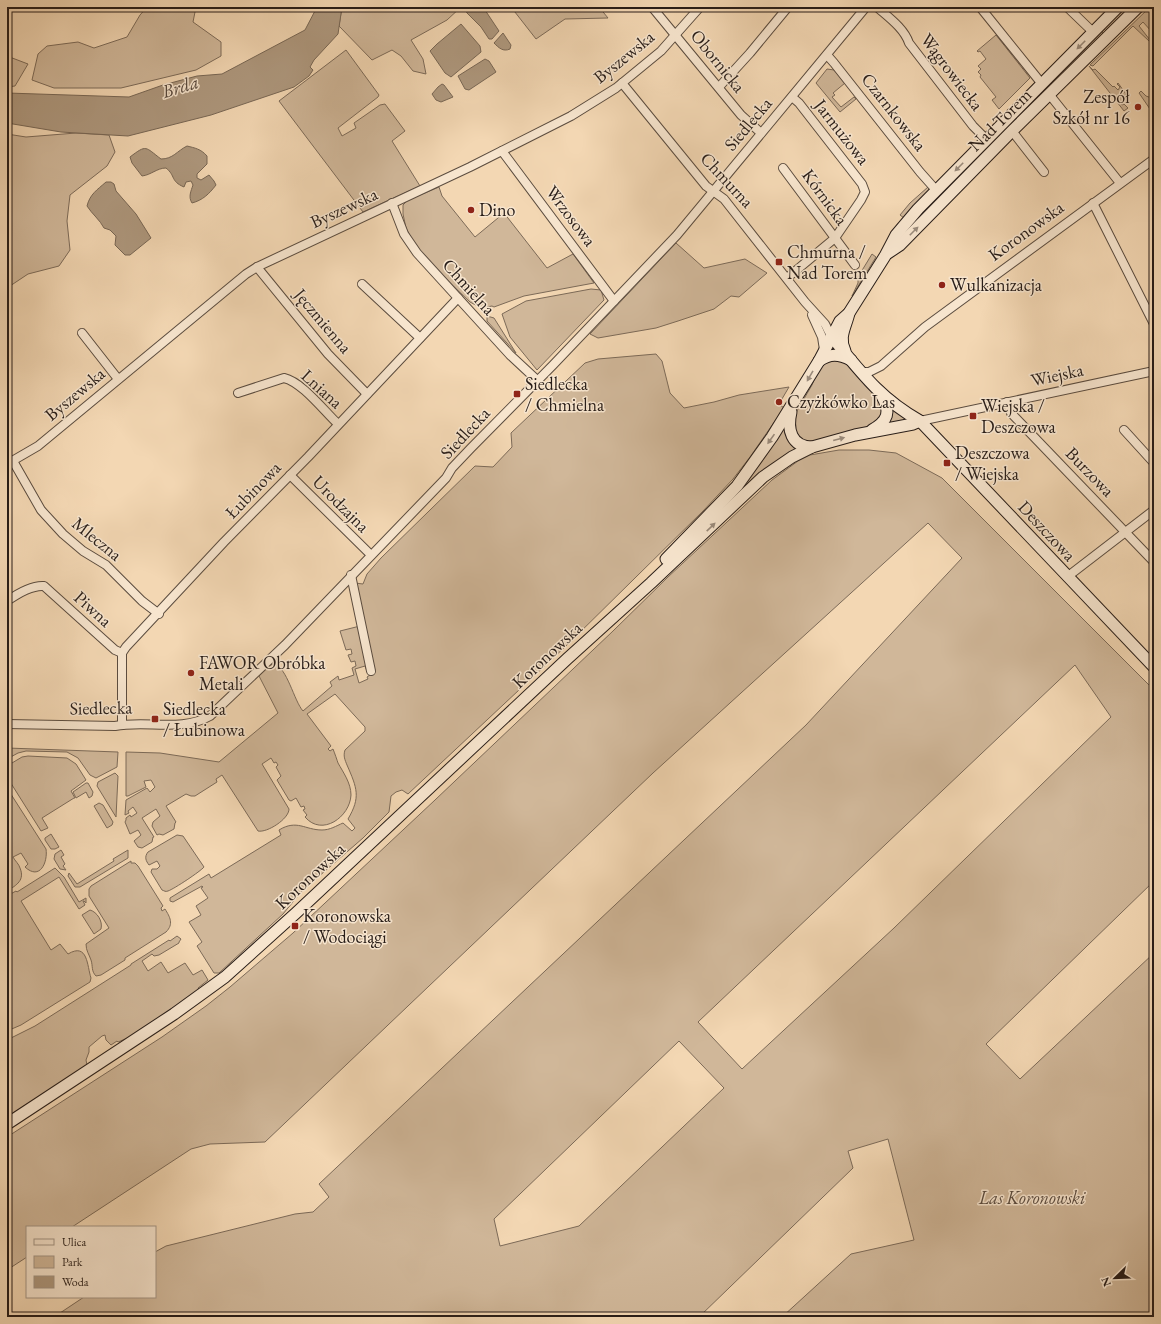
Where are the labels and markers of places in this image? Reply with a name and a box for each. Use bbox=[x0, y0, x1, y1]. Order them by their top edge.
place label: Zespół Szkół nr 16 bbox=[1053, 85, 1130, 129]
marker: Zespół Szkół nr 16 bbox=[1133, 102, 1143, 112]
place label: Dino bbox=[479, 198, 515, 221]
marker: Dino bbox=[466, 205, 476, 215]
place label: Chmurna / Nad Torem bbox=[787, 240, 867, 284]
marker: Chmurna / Nad Torem bbox=[774, 257, 784, 267]
place label: Wulkanizacja bbox=[950, 273, 1043, 296]
marker: Wulkanizacja bbox=[937, 280, 947, 290]
place label: Siedlecka / Chmielna bbox=[525, 372, 605, 416]
marker: Siedlecka / Chmielna bbox=[512, 389, 522, 399]
place label: Czyżkówko Las bbox=[787, 390, 895, 413]
place label: Wiejska / Deszczowa bbox=[981, 394, 1057, 438]
marker: Czyżkówko Las bbox=[774, 397, 784, 407]
marker: Wiejska / Deszczowa bbox=[968, 411, 978, 421]
place label: Deszczowa / Wiejska bbox=[955, 441, 1031, 485]
marker: Deszczowa / Wiejska bbox=[942, 458, 952, 468]
place label: FAWOR Obróbka Metali bbox=[199, 651, 326, 695]
marker: FAWOR Obróbka Metali bbox=[186, 668, 196, 678]
place label: Siedlecka / Łubinowa bbox=[163, 697, 246, 741]
marker: Siedlecka / Łubinowa bbox=[150, 714, 160, 724]
place label: Koronowska / Wodociągi bbox=[303, 904, 392, 948]
marker: Koronowska / Wodociągi bbox=[290, 921, 300, 931]

